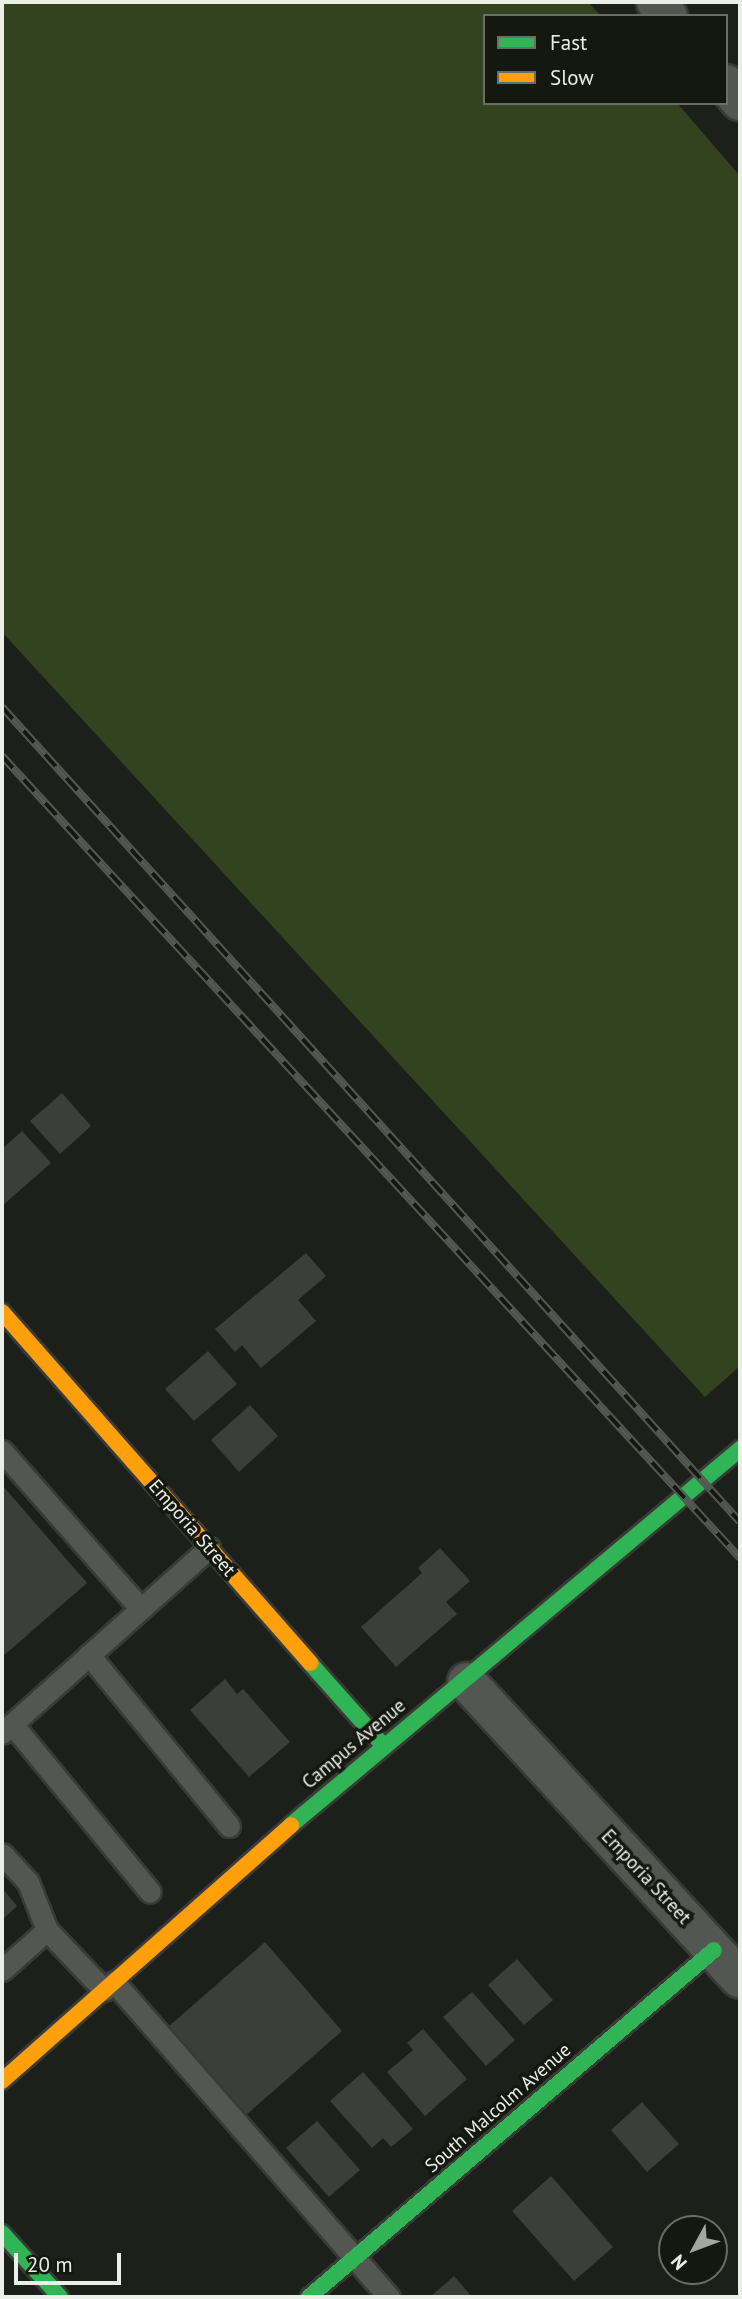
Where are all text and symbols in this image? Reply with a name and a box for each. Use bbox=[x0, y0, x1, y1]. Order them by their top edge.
legend bbox=[483, 14, 728, 105]
text: Fast bbox=[550, 29, 587, 56]
text: Slow bbox=[550, 64, 594, 91]
street label: Emporia Street bbox=[144, 1475, 240, 1581]
street label: Campus Avenue bbox=[298, 1694, 410, 1794]
street label: Emporia Street bbox=[597, 1825, 695, 1929]
street label: South Malcolm Avenue bbox=[420, 2038, 576, 2178]
north arrow bbox=[658, 2215, 728, 2285]
scale bar bbox=[18, 2240, 124, 2284]
text: N bbox=[666, 2250, 692, 2275]
text: 20 m bbox=[27, 2251, 73, 2278]

